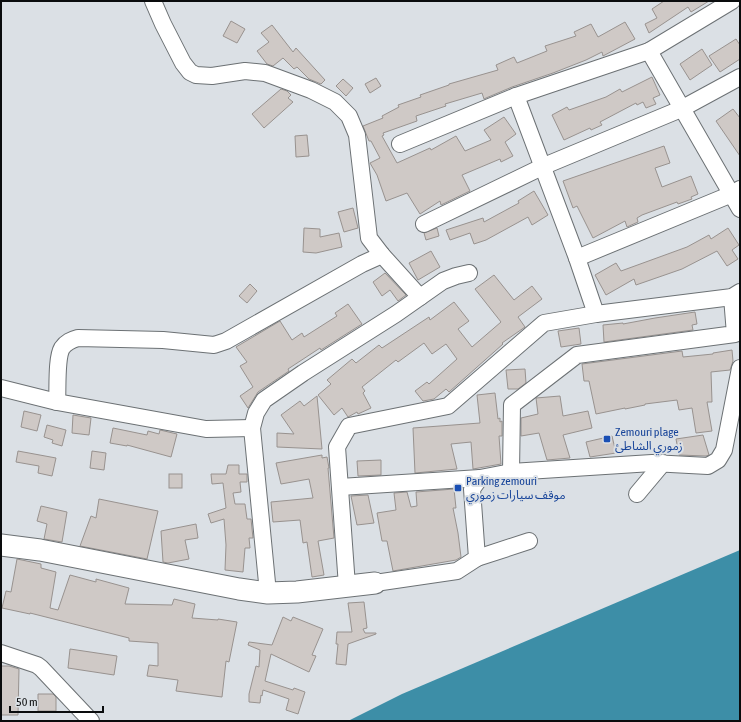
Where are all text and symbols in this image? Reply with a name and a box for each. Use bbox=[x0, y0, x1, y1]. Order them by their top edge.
place label: Zemouri plage زموري الشاطئ bbox=[615, 425, 683, 456]
marker: Zemouri plage زموري الشاطئ bbox=[602, 434, 612, 444]
place label: Parking zemouri موقف سيارات زموري bbox=[466, 474, 565, 505]
marker: Parking zemouri موقف سيارات زموري bbox=[453, 483, 463, 493]
scale bar bbox=[10, 688, 103, 714]
text: 50 m bbox=[16, 695, 38, 709]

